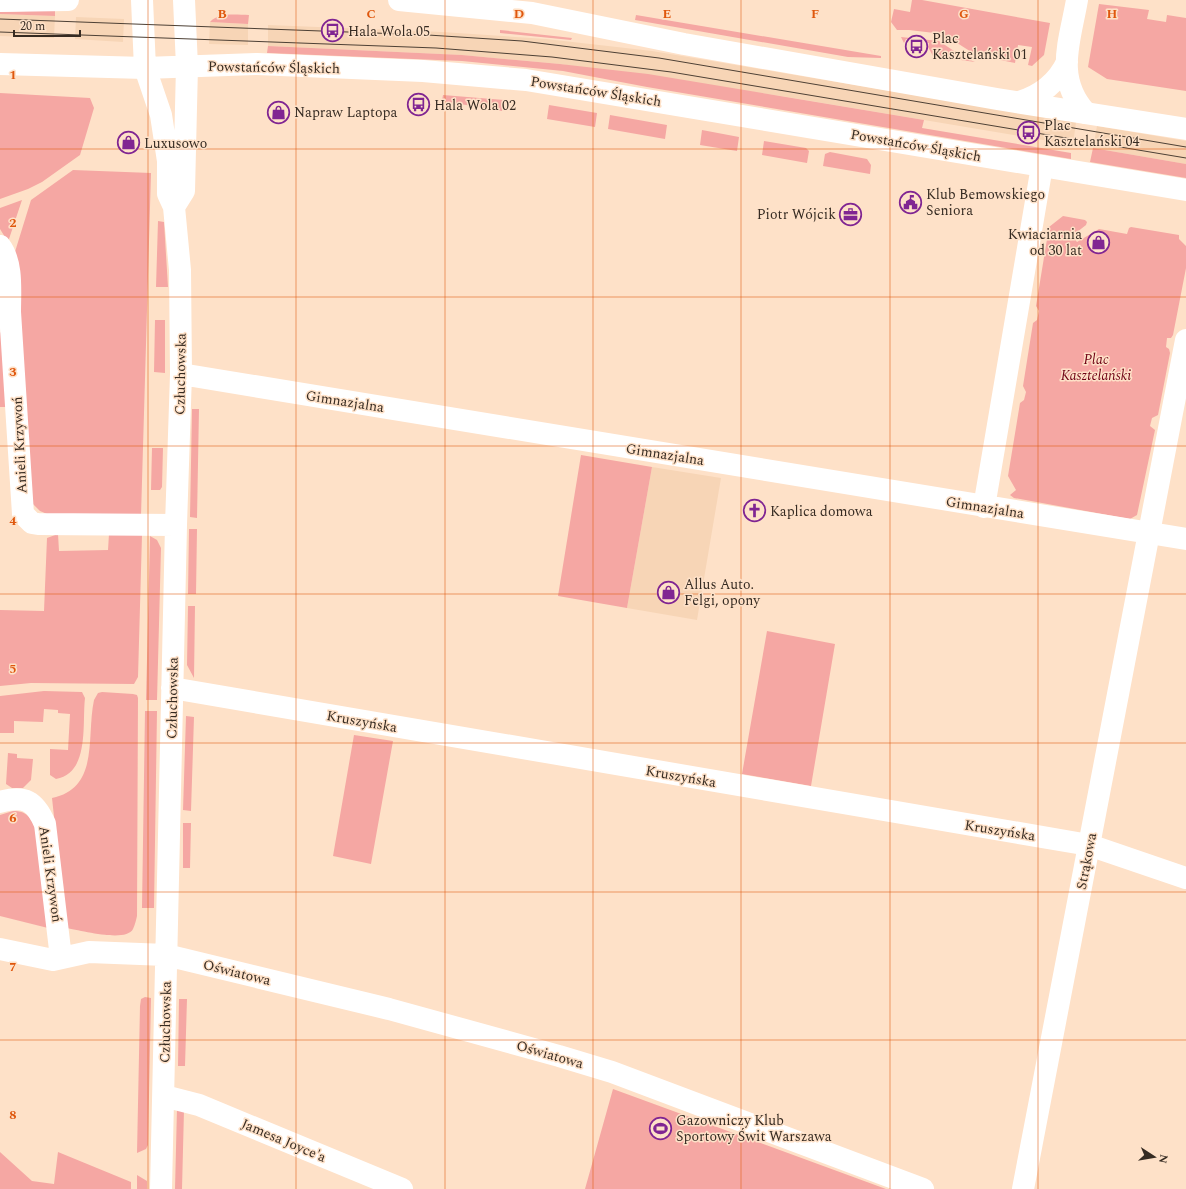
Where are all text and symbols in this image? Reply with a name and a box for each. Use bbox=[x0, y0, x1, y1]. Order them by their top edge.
text: B bbox=[217, 4, 227, 24]
text: C bbox=[366, 4, 376, 24]
text: D bbox=[514, 4, 524, 24]
text: E bbox=[663, 4, 672, 24]
text: F bbox=[811, 4, 819, 24]
text: G bbox=[959, 4, 969, 24]
text: H bbox=[1107, 4, 1118, 24]
scale bar bbox=[14, 12, 80, 38]
text: 20 m bbox=[20, 17, 45, 36]
bus stop icon: Hala Wola 05 bbox=[319, 18, 345, 44]
place label: Hala Wola 05 bbox=[348, 21, 430, 42]
place label: Plac Kasztelański 01 bbox=[932, 28, 1028, 65]
bus stop icon: Plac Kasztelański 01 bbox=[903, 33, 929, 59]
street label: Powstańców Śląskich bbox=[208, 56, 340, 79]
text: 1 bbox=[9, 65, 17, 85]
street label: Powstańców Śląskich bbox=[529, 71, 663, 112]
bus stop icon: Hala Wola 02 bbox=[406, 92, 432, 118]
place label: Hala Wola 02 bbox=[434, 95, 516, 116]
shop icon: Napraw Laptopa bbox=[266, 99, 292, 125]
place label: Napraw Laptopa bbox=[294, 102, 398, 123]
place label: Plac Kasztelański 04 bbox=[1044, 115, 1140, 152]
bus stop icon: Plac Kasztelański 04 bbox=[1015, 120, 1041, 146]
street label: Powstańców Śląskich bbox=[849, 124, 983, 167]
shop icon: Luxusowo bbox=[115, 130, 141, 156]
place label: Luxusowo bbox=[144, 133, 207, 154]
place label: Klub Bemowskiego Seniora bbox=[926, 184, 1045, 221]
public building icon: Klub Bemowskiego Seniora bbox=[897, 189, 923, 215]
office icon: Piotr Wójcik bbox=[838, 201, 864, 227]
place label: Piotr Wójcik bbox=[757, 204, 836, 225]
text: 2 bbox=[9, 213, 17, 233]
place label: Kwiaciarnia od 30 lat bbox=[1008, 224, 1082, 261]
shop icon: Kwiaciarnia od 30 lat bbox=[1085, 229, 1111, 255]
street label: Człuchowska bbox=[169, 333, 192, 415]
park label: Plac Kasztelański bbox=[1061, 349, 1131, 386]
text: 3 bbox=[9, 362, 17, 382]
street label: Gimnazjalna bbox=[304, 385, 386, 418]
street label: Anieli Krzywoń bbox=[6, 396, 33, 494]
street label: Gimnazjalna bbox=[624, 438, 706, 471]
street label: Gimnazjalna bbox=[944, 491, 1026, 524]
church icon: Kaplica domowa bbox=[741, 498, 767, 524]
place label: Kaplica domowa bbox=[770, 501, 873, 522]
text: 4 bbox=[9, 511, 17, 531]
place label: Allus Auto. Felgi, opony bbox=[684, 574, 761, 611]
shop icon: Allus Auto. Felgi, opony bbox=[655, 579, 681, 605]
street label: Człuchowska bbox=[161, 657, 184, 739]
text: 5 bbox=[9, 659, 17, 679]
street label: Kruszyńska bbox=[325, 705, 399, 738]
street label: Kruszyńska bbox=[644, 760, 718, 793]
text: 6 bbox=[9, 808, 17, 828]
street label: Kruszyńska bbox=[963, 815, 1037, 846]
street label: Anieli Krzywoń bbox=[33, 825, 68, 924]
street label: Strąkowa bbox=[1071, 831, 1102, 891]
street label: Oświatowa bbox=[201, 954, 273, 991]
text: 7 bbox=[9, 957, 17, 977]
street label: Człuchowska bbox=[154, 981, 177, 1063]
street label: Oświatowa bbox=[514, 1035, 586, 1074]
text: 8 bbox=[9, 1105, 17, 1125]
place label: Gazowniczy Klub Sportowy Świt Warszawa bbox=[676, 1110, 832, 1147]
street label: Jamesa Joyce'a bbox=[238, 1113, 330, 1168]
sports icon: Gazowniczy Klub Sportowy Świt Warszawa bbox=[648, 1115, 674, 1141]
north arrow bbox=[1134, 1137, 1174, 1177]
text: N bbox=[1154, 1153, 1173, 1165]

